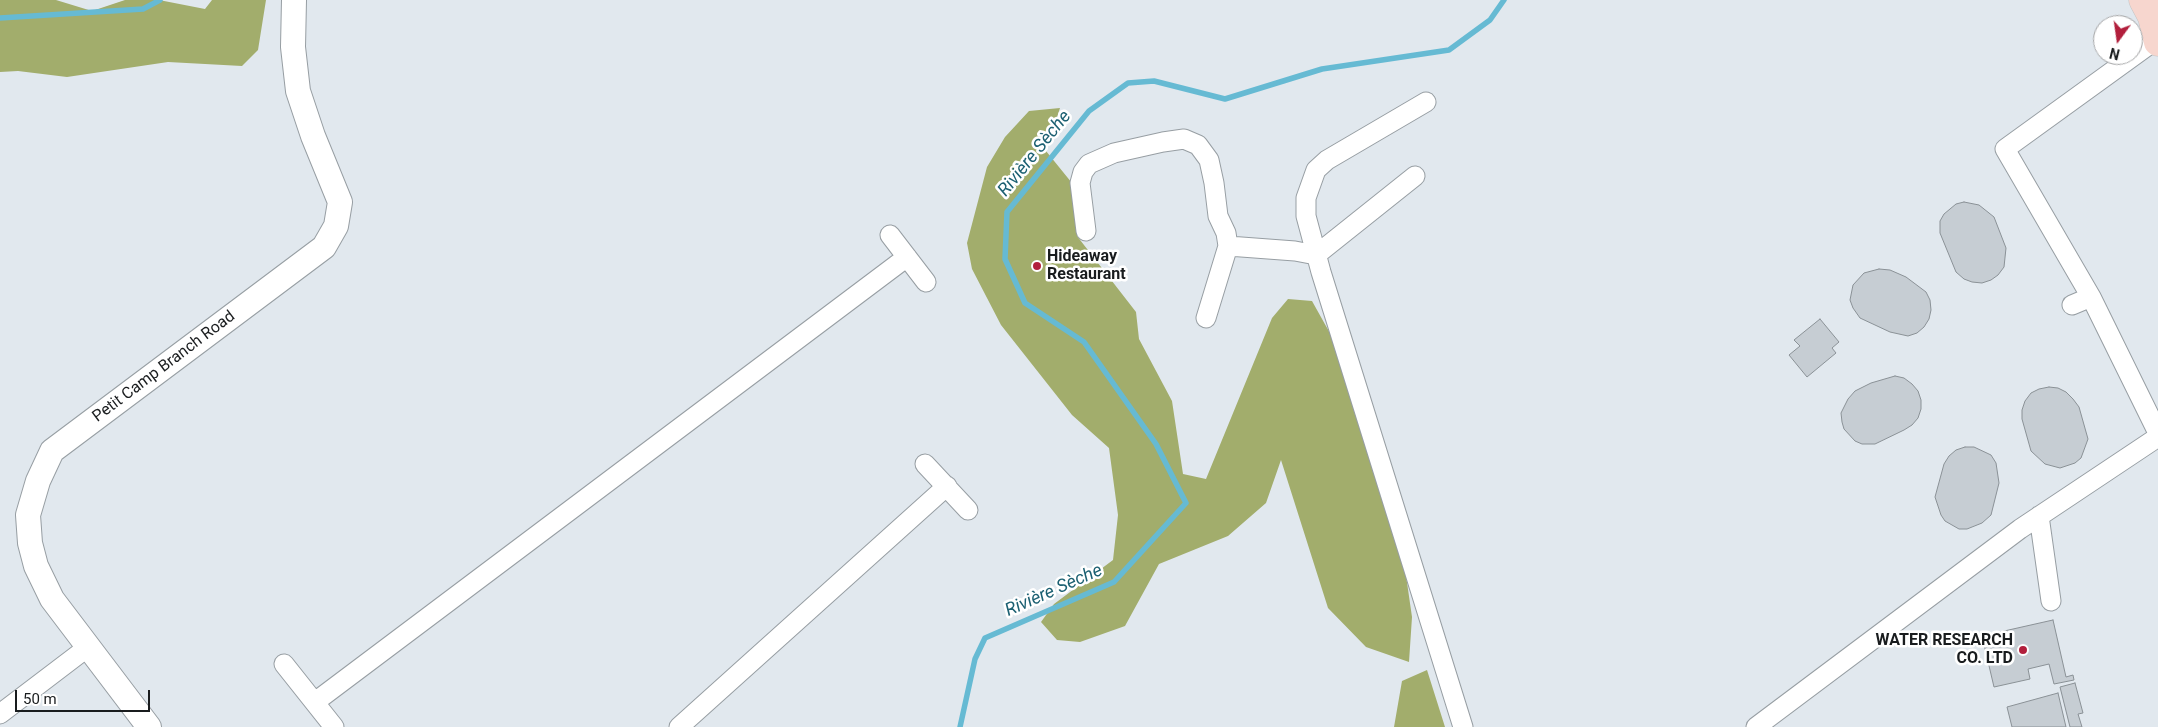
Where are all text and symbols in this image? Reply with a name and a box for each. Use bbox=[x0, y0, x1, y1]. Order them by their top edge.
north arrow bbox=[2093, 15, 2143, 65]
text: N bbox=[2108, 45, 2121, 63]
water label: Rivière Sèche bbox=[994, 107, 1076, 201]
place label: Hideaway Restaurant bbox=[1047, 247, 1126, 285]
marker: Hideaway Restaurant bbox=[1031, 260, 1043, 272]
street label: Petit Camp Branch Road bbox=[89, 307, 239, 427]
water label: Rivière Sèche bbox=[1002, 560, 1106, 622]
place label: WATER RESEARCH CO. LTD bbox=[1876, 631, 2013, 669]
marker: WATER RESEARCH CO. LTD bbox=[2017, 644, 2029, 656]
scale bar bbox=[18, 680, 152, 712]
text: 50 m bbox=[23, 690, 57, 708]

